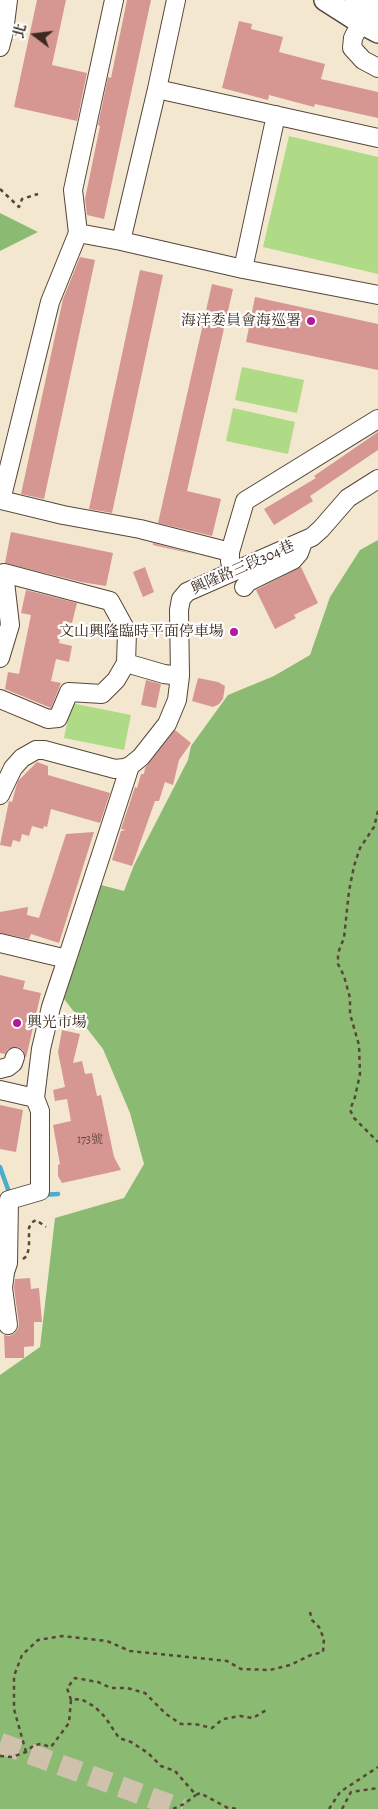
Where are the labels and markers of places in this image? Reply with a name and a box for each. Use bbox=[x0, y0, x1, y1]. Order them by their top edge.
place label: 海洋委員會海巡署 bbox=[181, 312, 301, 330]
marker: 海洋委員會海巡署 bbox=[305, 315, 317, 327]
place label: 文山興隆臨時平面停車場 bbox=[59, 623, 224, 641]
marker: 文山興隆臨時平面停車場 bbox=[228, 626, 240, 638]
place label: 興光市場 bbox=[27, 1014, 87, 1032]
marker: 興光市場 bbox=[11, 1017, 23, 1029]

